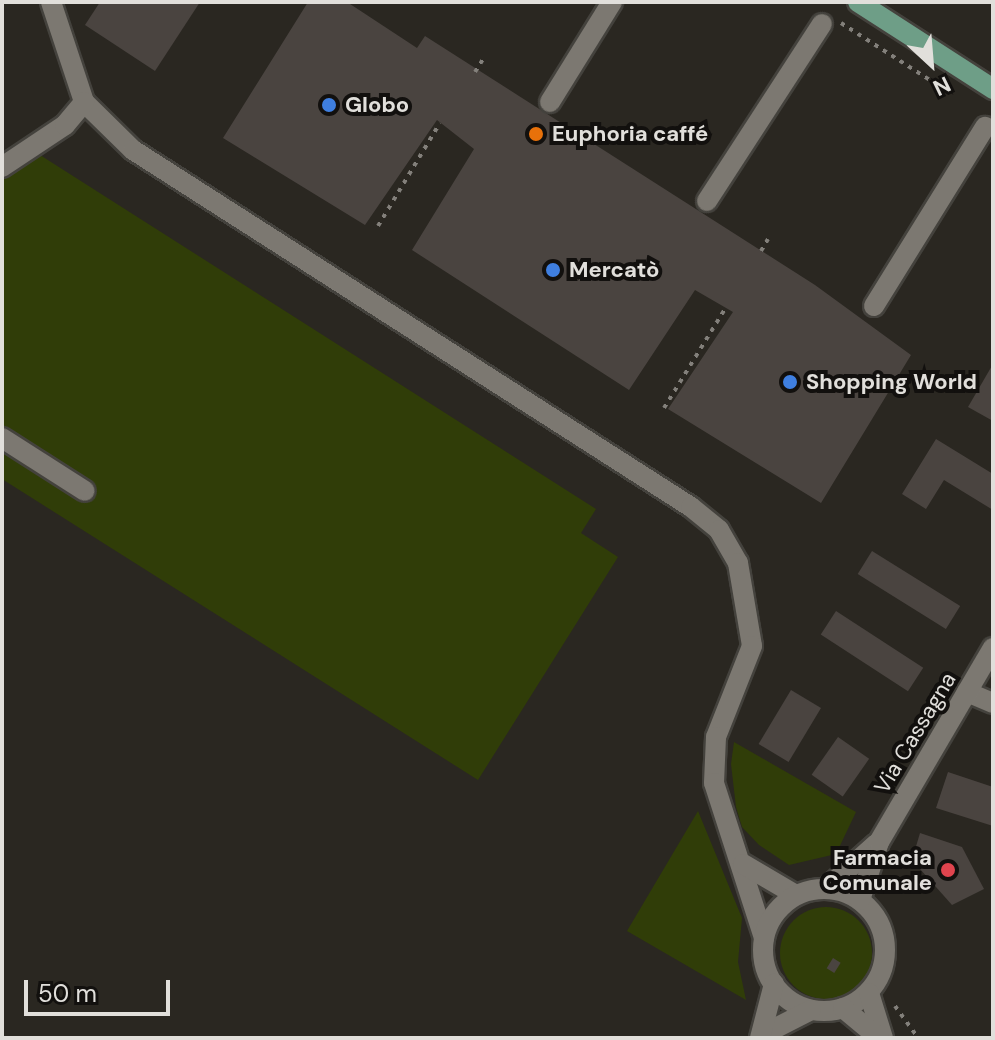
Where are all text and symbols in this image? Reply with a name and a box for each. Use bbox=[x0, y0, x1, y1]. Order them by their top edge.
north arrow bbox=[891, 24, 971, 104]
text: N bbox=[928, 69, 955, 103]
place label: Globo bbox=[345, 92, 409, 118]
marker: Globo bbox=[320, 96, 338, 114]
place label: Euphoria caffé bbox=[552, 121, 708, 147]
marker: Euphoria caffé bbox=[527, 125, 545, 143]
place label: Mercatò bbox=[569, 257, 659, 283]
marker: Mercatò bbox=[544, 261, 562, 279]
place label: Shopping World bbox=[806, 369, 977, 395]
marker: Shopping World bbox=[781, 373, 799, 391]
street label: Via Cassagna bbox=[869, 668, 961, 798]
place label: Farmacia Comunale bbox=[823, 844, 932, 896]
marker: Farmacia Comunale bbox=[939, 861, 957, 879]
scale bar bbox=[28, 964, 174, 1014]
text: 50 m bbox=[38, 978, 97, 1009]

